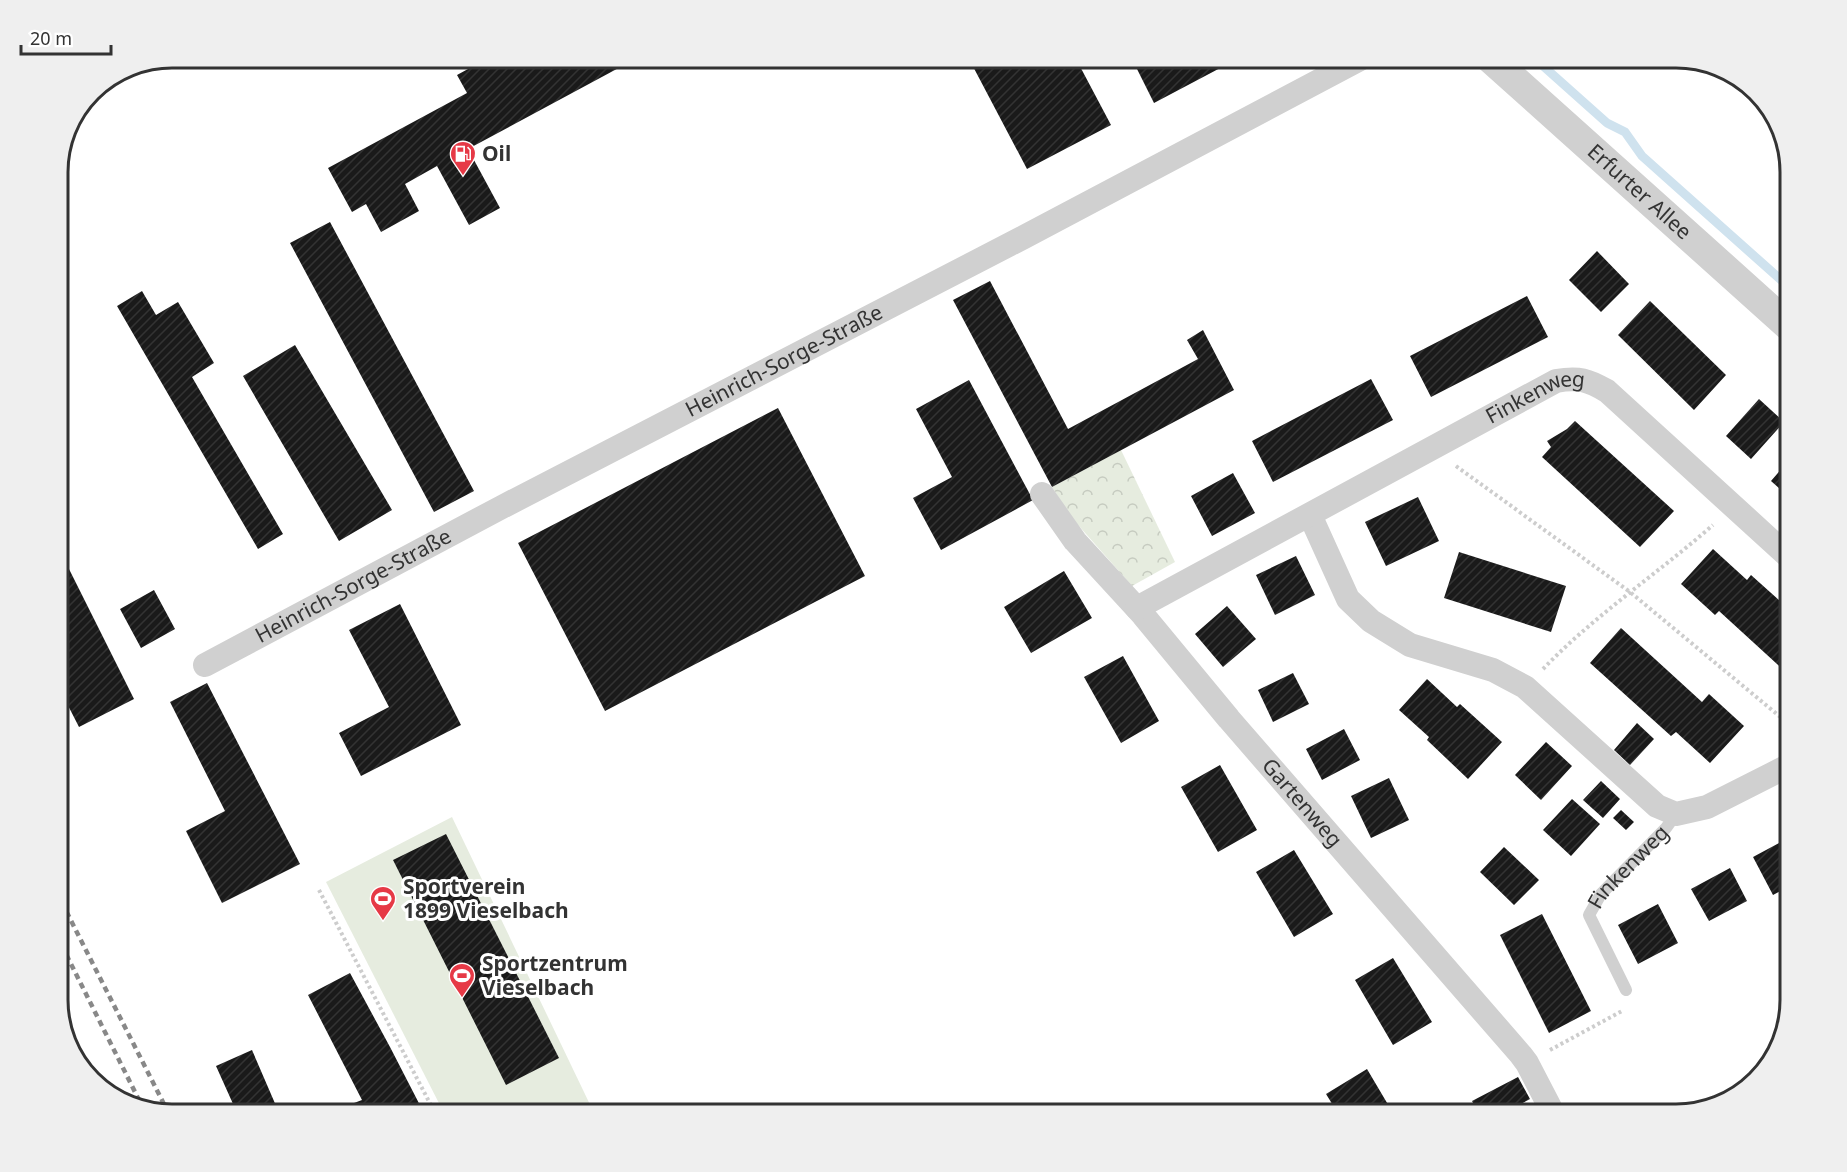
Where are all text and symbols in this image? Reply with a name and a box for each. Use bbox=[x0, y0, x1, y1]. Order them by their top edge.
scale bar bbox=[21, 18, 111, 56]
text: 20 m bbox=[30, 26, 72, 50]
street label: Erfurter Allee bbox=[1582, 137, 1698, 245]
fuel station icon: Oil bbox=[448, 139, 478, 177]
place label: Oil bbox=[482, 139, 511, 167]
street label: Heinrich-Sorge-Straße bbox=[680, 298, 887, 423]
street label: Finkenweg bbox=[1480, 364, 1587, 430]
street label: Heinrich-Sorge-Straße bbox=[250, 522, 456, 649]
street label: Gartenweg bbox=[1256, 752, 1349, 853]
street label: Finkenweg bbox=[1580, 818, 1674, 914]
place label: Sportverein 1899 Vieselbach bbox=[403, 872, 569, 924]
sports icon: Sportverein 1899 Vieselbach bbox=[368, 884, 398, 922]
place label: Sportzentrum Vieselbach bbox=[482, 949, 628, 1001]
sports icon: Sportzentrum Vieselbach bbox=[447, 961, 477, 999]

